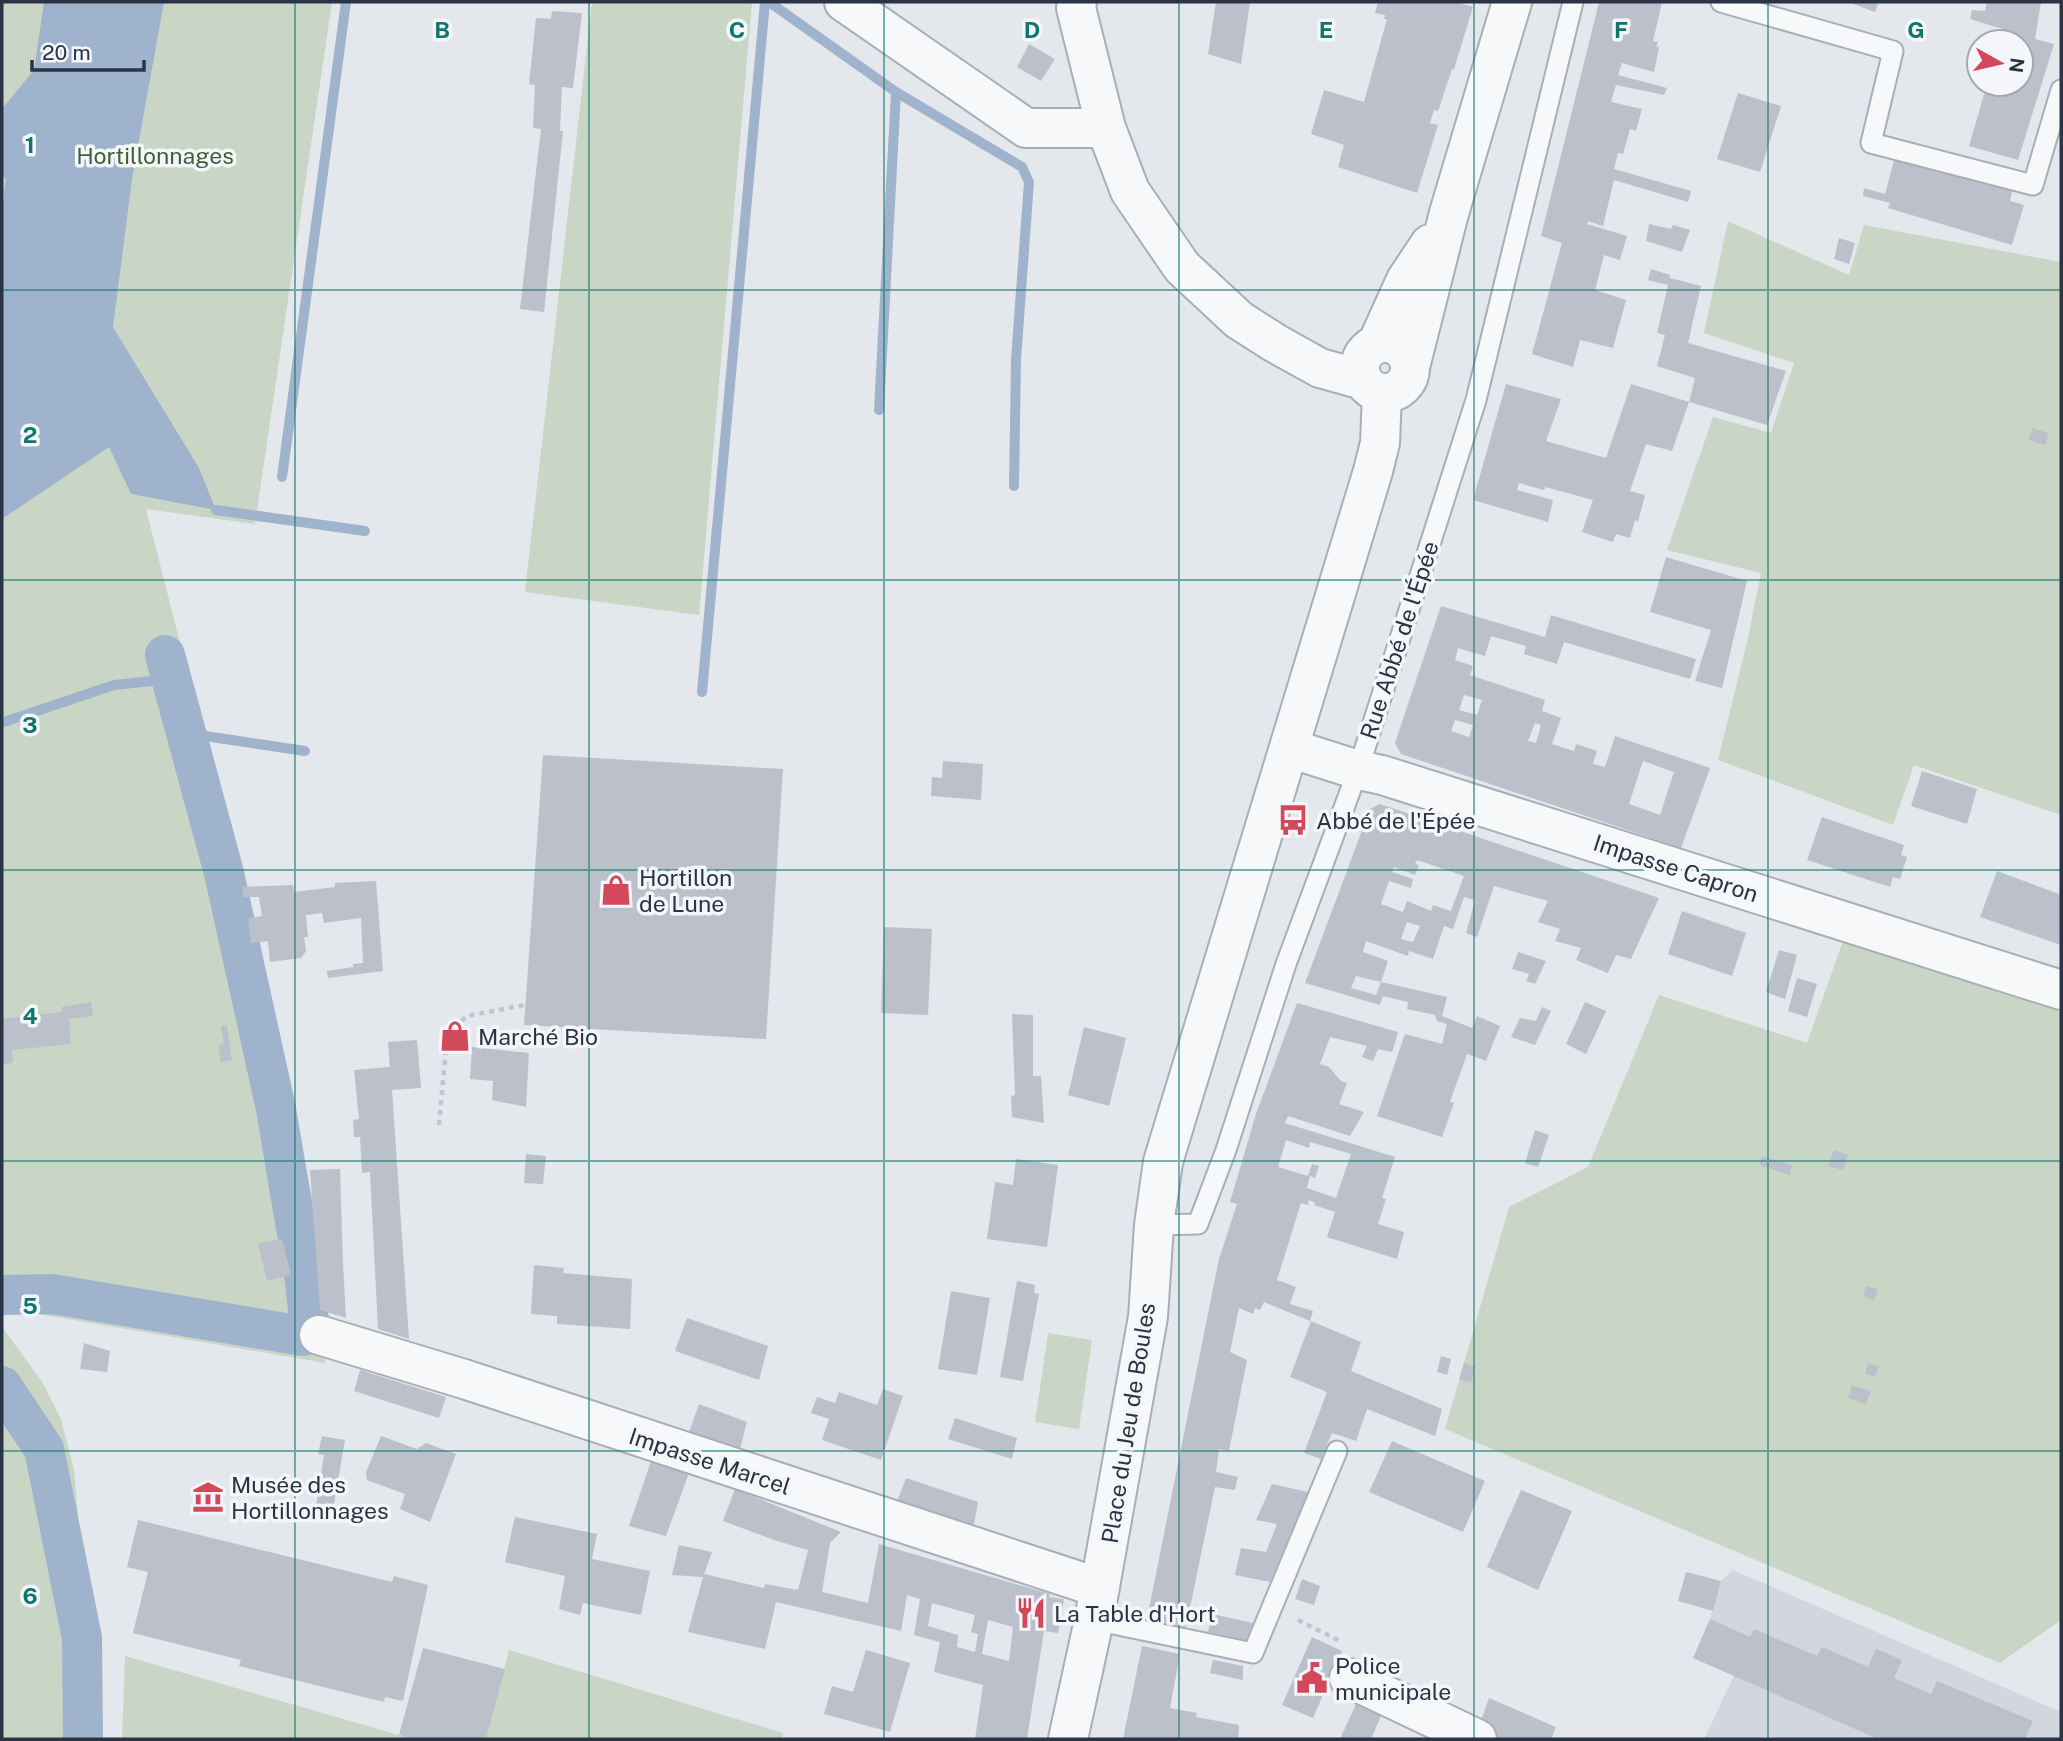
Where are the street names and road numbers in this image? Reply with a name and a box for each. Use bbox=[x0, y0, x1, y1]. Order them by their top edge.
street label: Rue Abbé de l'Épée bbox=[1354, 538, 1444, 742]
street label: Impasse Capron bbox=[1590, 829, 1762, 907]
street label: Place du Jeu de Boules bbox=[1096, 1301, 1160, 1545]
street label: Impasse Marcel bbox=[626, 1422, 794, 1500]

